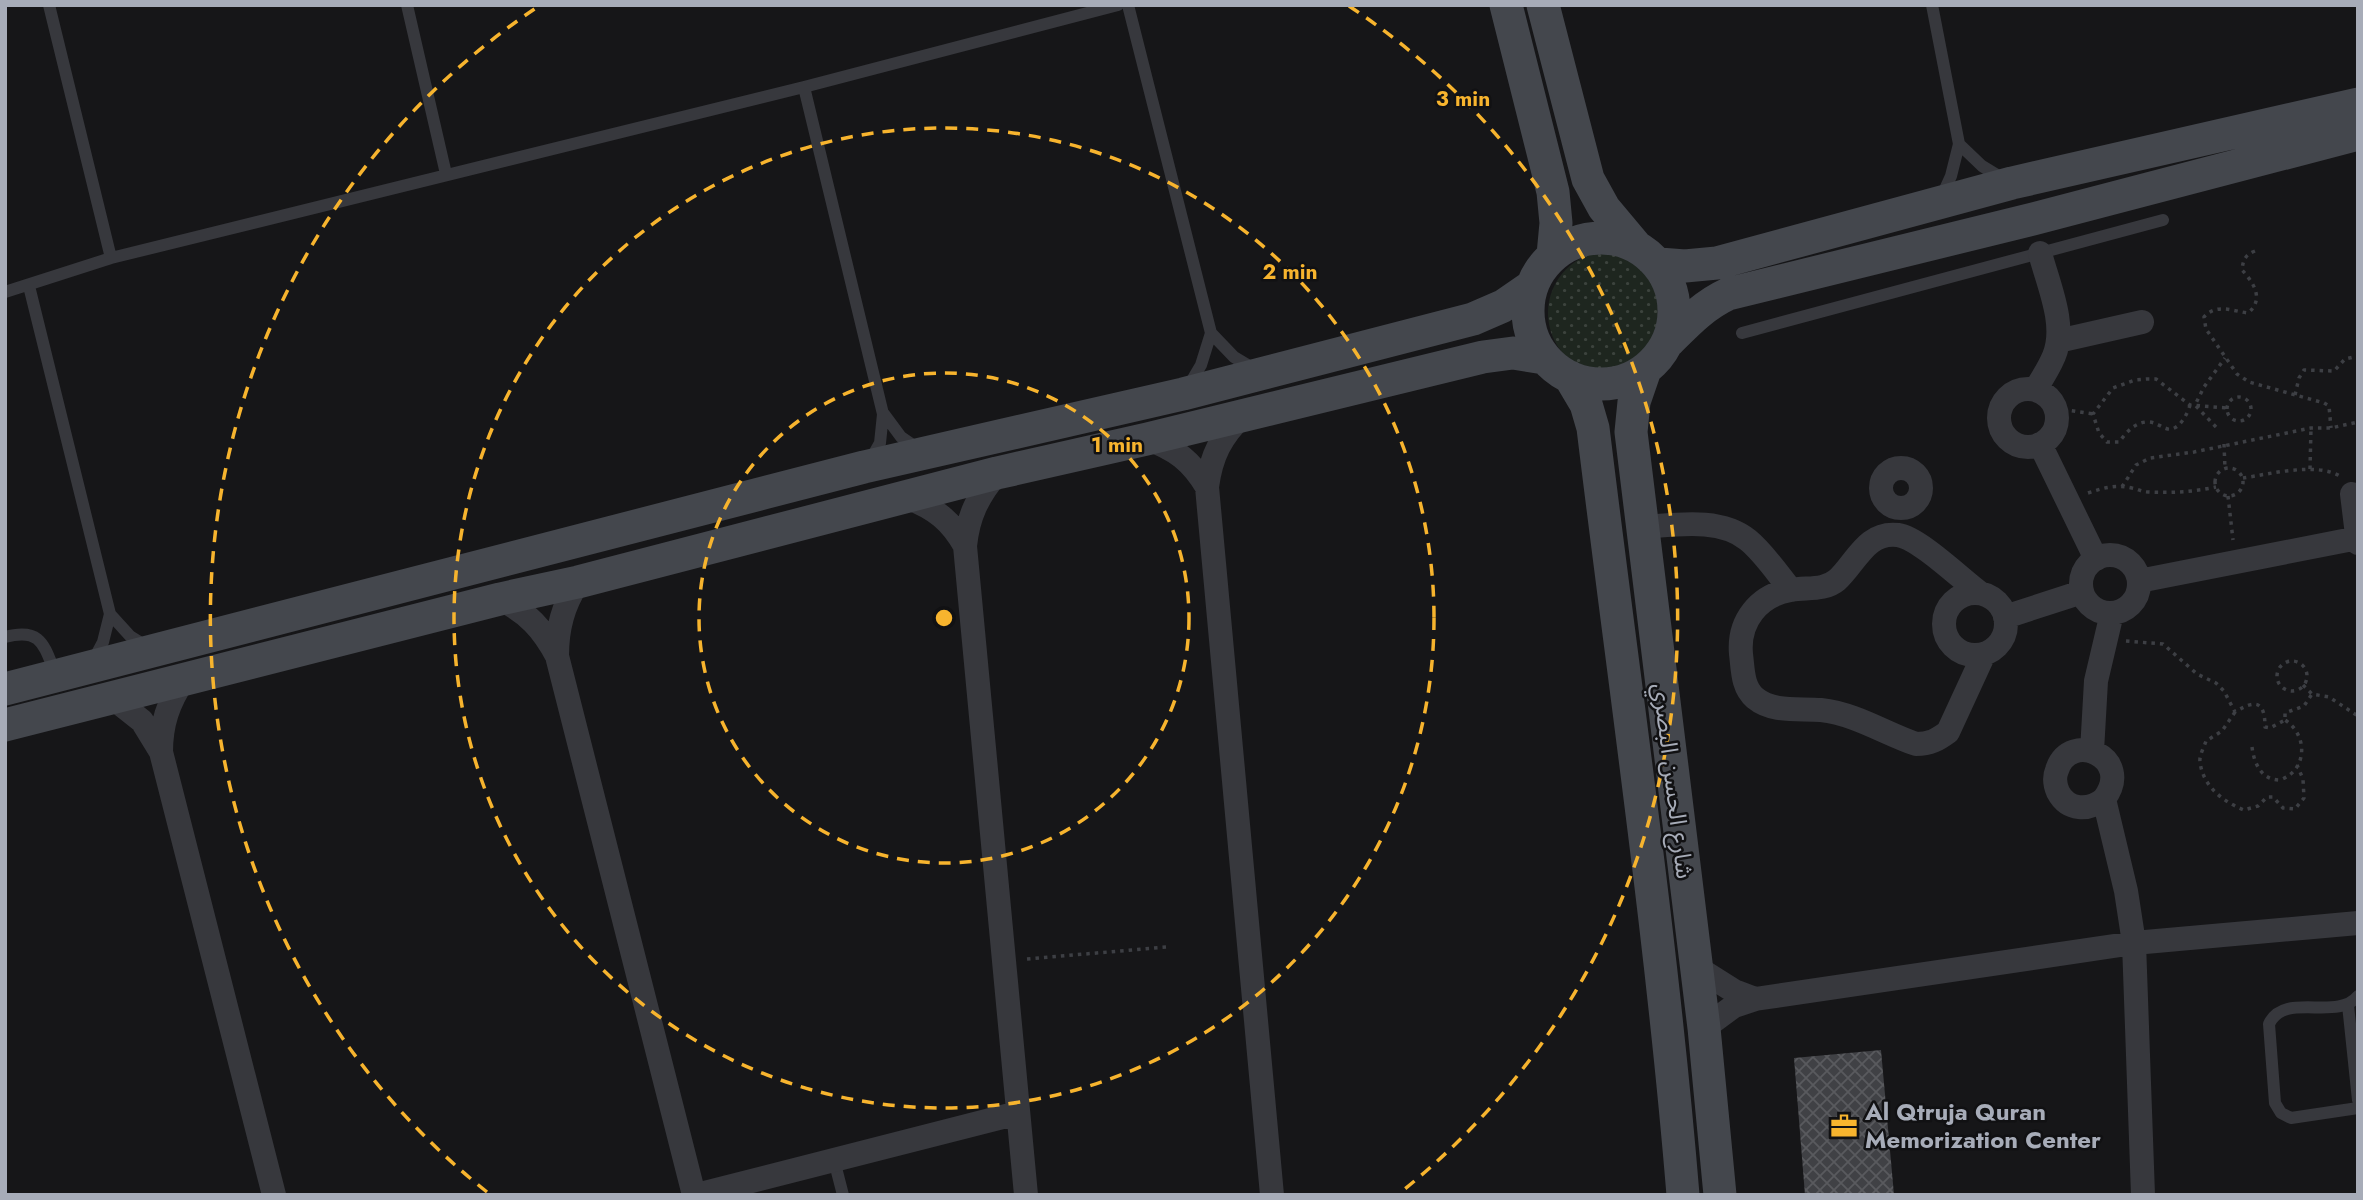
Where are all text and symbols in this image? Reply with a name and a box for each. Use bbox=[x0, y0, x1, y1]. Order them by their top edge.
text: 3 min bbox=[1436, 84, 1490, 114]
text: 2 min bbox=[1262, 257, 1318, 287]
text: 1 min bbox=[1091, 430, 1143, 460]
centre of rings bbox=[932, 606, 956, 630]
street label: شارع الحسن البصري bbox=[1643, 681, 1703, 881]
place label: Al Qtruja Quran Memorization Center bbox=[1864, 1094, 2101, 1157]
office icon: Al Qtruja Quran Memorization Center bbox=[1829, 1111, 1859, 1141]

